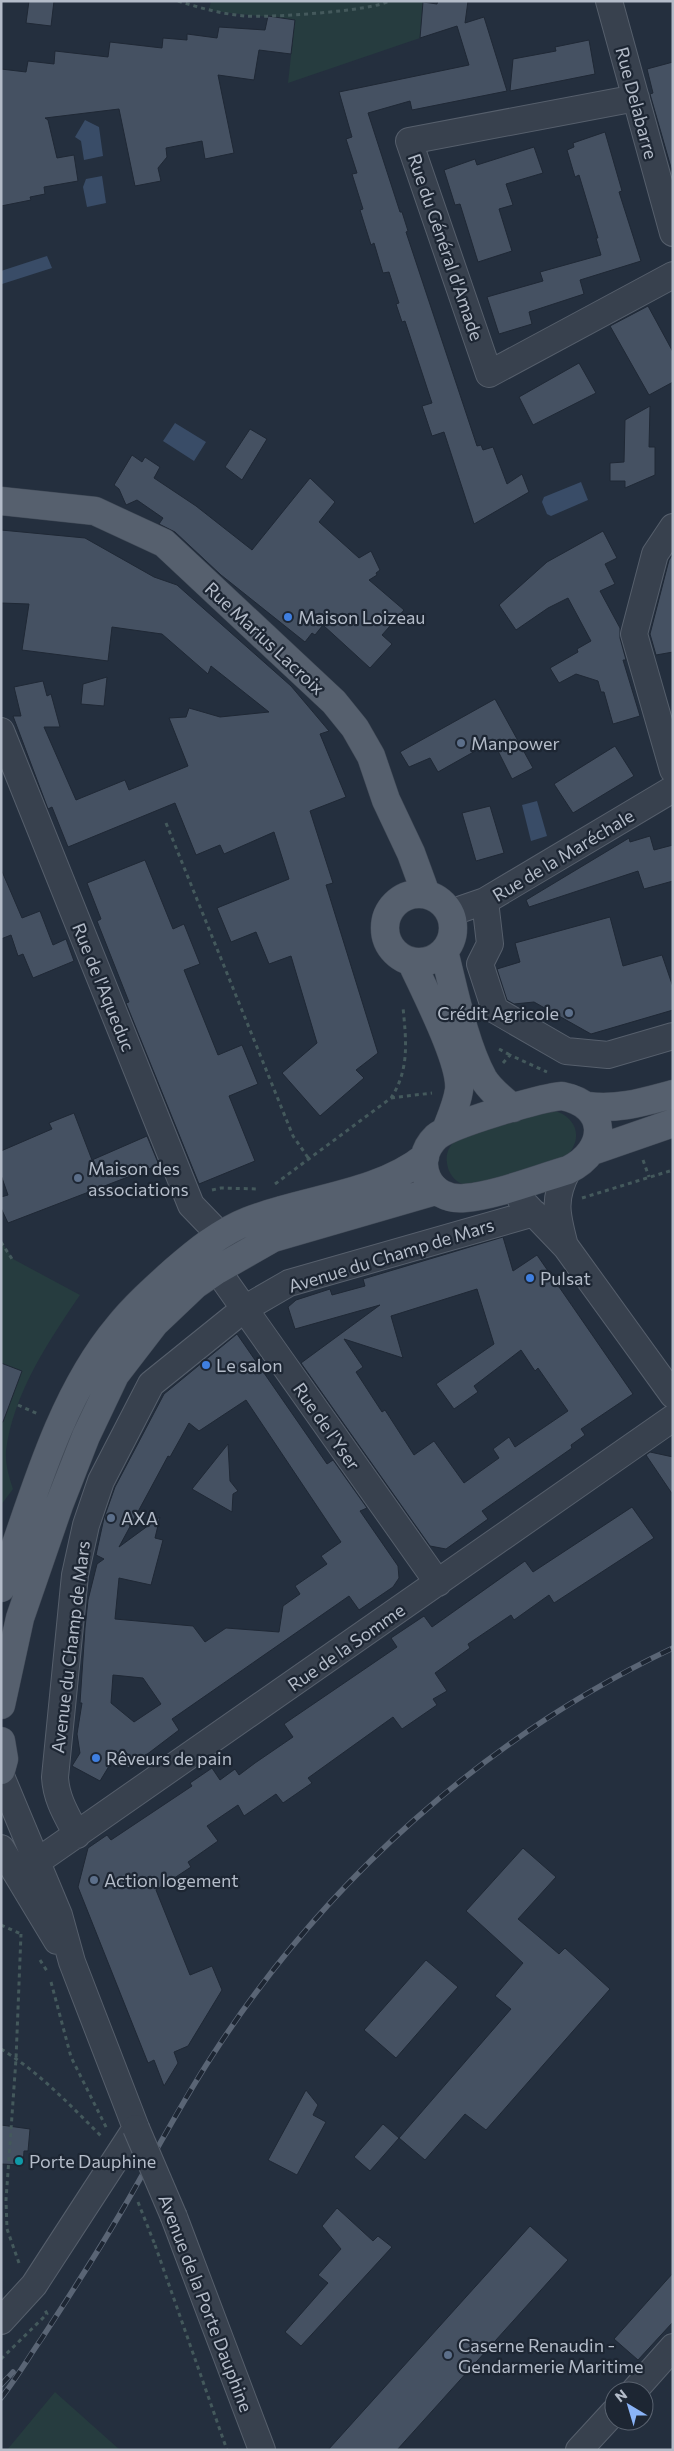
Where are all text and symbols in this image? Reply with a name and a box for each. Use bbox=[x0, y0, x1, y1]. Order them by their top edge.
street label: Rue Delabarre bbox=[611, 44, 663, 162]
street label: Rue du Général d'Amade bbox=[404, 151, 488, 343]
street label: Rue Marius Lacroix bbox=[201, 577, 330, 699]
place label: Maison Loizeau bbox=[298, 606, 425, 628]
marker: Maison Loizeau bbox=[282, 611, 294, 623]
place label: Manpower bbox=[471, 732, 560, 754]
marker: Manpower bbox=[455, 737, 467, 749]
street label: Rue de la Maréchale bbox=[488, 804, 638, 906]
street label: Rue de l'Aqueduc bbox=[68, 919, 140, 1055]
place label: Crédit Agricole bbox=[437, 1002, 559, 1024]
marker: Crédit Agricole bbox=[563, 1007, 575, 1019]
place label: Maison des associations bbox=[88, 1157, 189, 1200]
marker: Maison des associations bbox=[72, 1172, 84, 1184]
street label: Avenue du Champ de Mars bbox=[285, 1213, 497, 1297]
place label: Pulsat bbox=[540, 1267, 591, 1289]
marker: Pulsat bbox=[524, 1272, 536, 1284]
place label: Le salon bbox=[216, 1354, 283, 1376]
marker: Le salon bbox=[200, 1359, 212, 1371]
street label: Rue de l'Yser bbox=[289, 1378, 365, 1474]
place label: AXA bbox=[121, 1507, 158, 1529]
marker: AXA bbox=[105, 1512, 117, 1524]
street label: Avenue du Champ de Mars bbox=[46, 1539, 94, 1755]
street label: Rue de la Somme bbox=[283, 1598, 409, 1696]
place label: Rêveurs de pain bbox=[106, 1747, 232, 1769]
marker: Rêveurs de pain bbox=[90, 1752, 102, 1764]
place label: Action logement bbox=[104, 1869, 239, 1891]
marker: Action logement bbox=[88, 1874, 100, 1886]
place label: Porte Dauphine bbox=[29, 2150, 156, 2172]
marker: Porte Dauphine bbox=[13, 2155, 25, 2167]
street label: Avenue de la Porte Dauphine bbox=[154, 2191, 258, 2415]
place label: Caserne Renaudin - Gendarmerie Maritime bbox=[458, 2334, 643, 2377]
marker: Caserne Renaudin - Gendarmerie Maritime bbox=[442, 2349, 454, 2361]
north arrow bbox=[604, 2381, 654, 2431]
text: N bbox=[611, 2385, 630, 2405]

